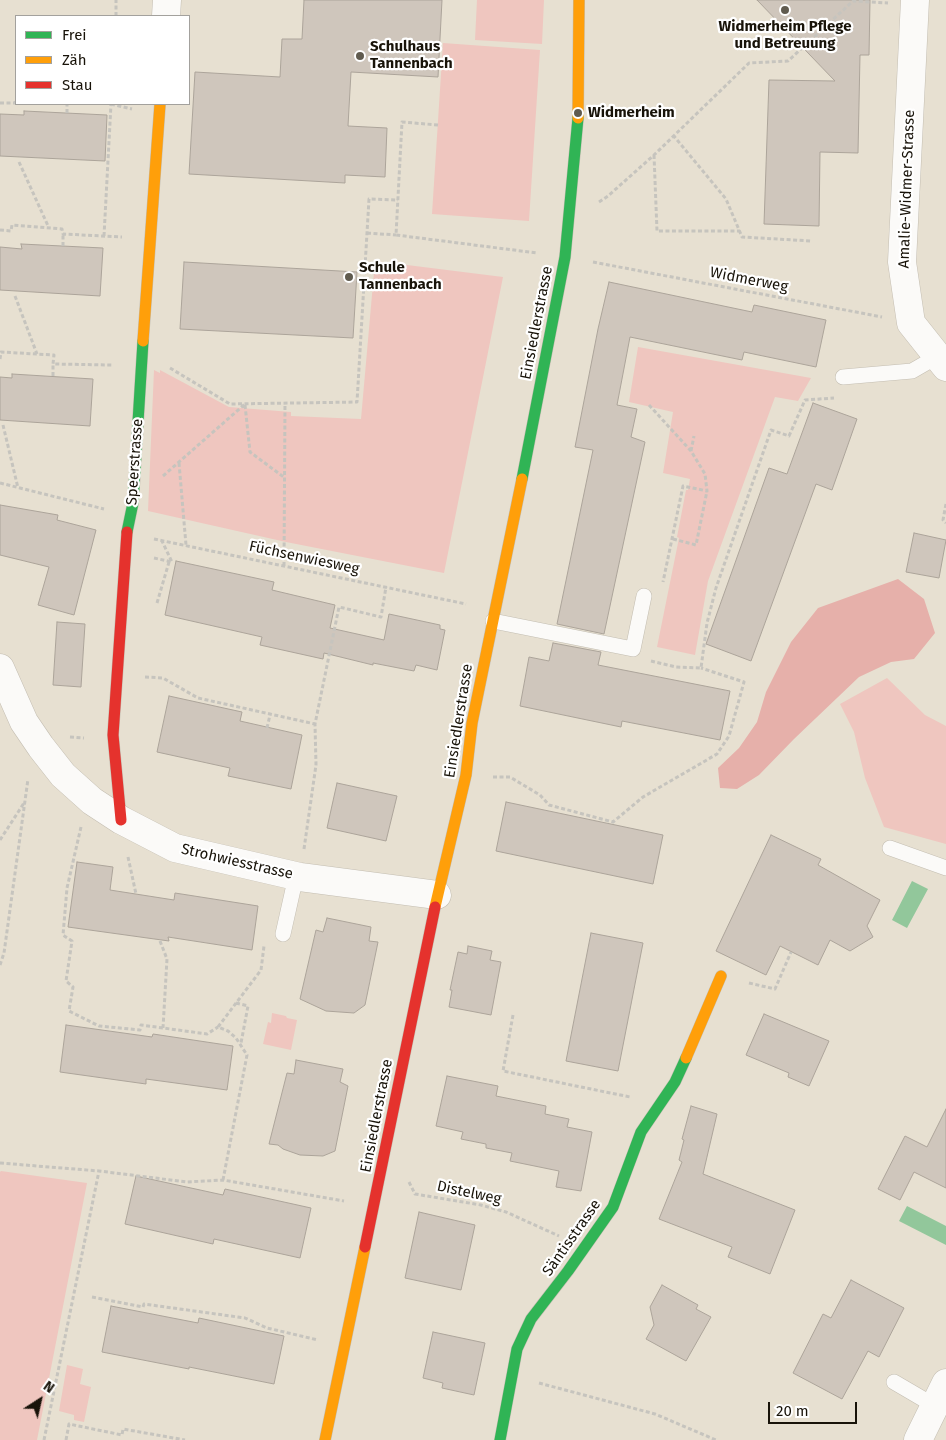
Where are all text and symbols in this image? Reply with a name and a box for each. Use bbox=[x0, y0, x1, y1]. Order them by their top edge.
marker: Widmerheim Pflege und Betreuung bbox=[779, 4, 791, 16]
legend bbox=[15, 15, 190, 105]
place label: Widmerheim Pflege und Betreuung bbox=[718, 18, 852, 53]
text: Frei bbox=[62, 26, 87, 44]
place label: Schulhaus Tannenbach bbox=[370, 38, 453, 73]
marker: Schulhaus Tannenbach bbox=[354, 50, 366, 62]
text: Zäh bbox=[62, 51, 87, 69]
text: Stau bbox=[62, 76, 92, 94]
place label: Widmerheim bbox=[588, 104, 675, 122]
marker: Widmerheim bbox=[572, 107, 584, 119]
street label: Amalie-Widmer-Strasse bbox=[895, 109, 919, 269]
place label: Schule Tannenbach bbox=[359, 259, 442, 294]
street label: Widmerweg bbox=[708, 264, 790, 296]
street label: Einsiedlerstrasse bbox=[517, 265, 557, 381]
marker: Schule Tannenbach bbox=[343, 271, 355, 283]
street label: Speerstrasse bbox=[123, 418, 147, 506]
street label: Füchsenwiesweg bbox=[247, 538, 361, 578]
street label: Einsiedlerstrasse bbox=[441, 663, 477, 779]
street label: Strohwiesstrasse bbox=[179, 840, 295, 884]
street label: Einsiedlerstrasse bbox=[357, 1058, 397, 1174]
street label: Distelweg bbox=[435, 1177, 503, 1209]
street label: Säntisstrasse bbox=[539, 1196, 605, 1280]
north arrow bbox=[15, 1375, 65, 1425]
text: N bbox=[40, 1378, 58, 1397]
scale bar bbox=[771, 1392, 860, 1424]
text: 20 m bbox=[776, 1402, 809, 1420]

